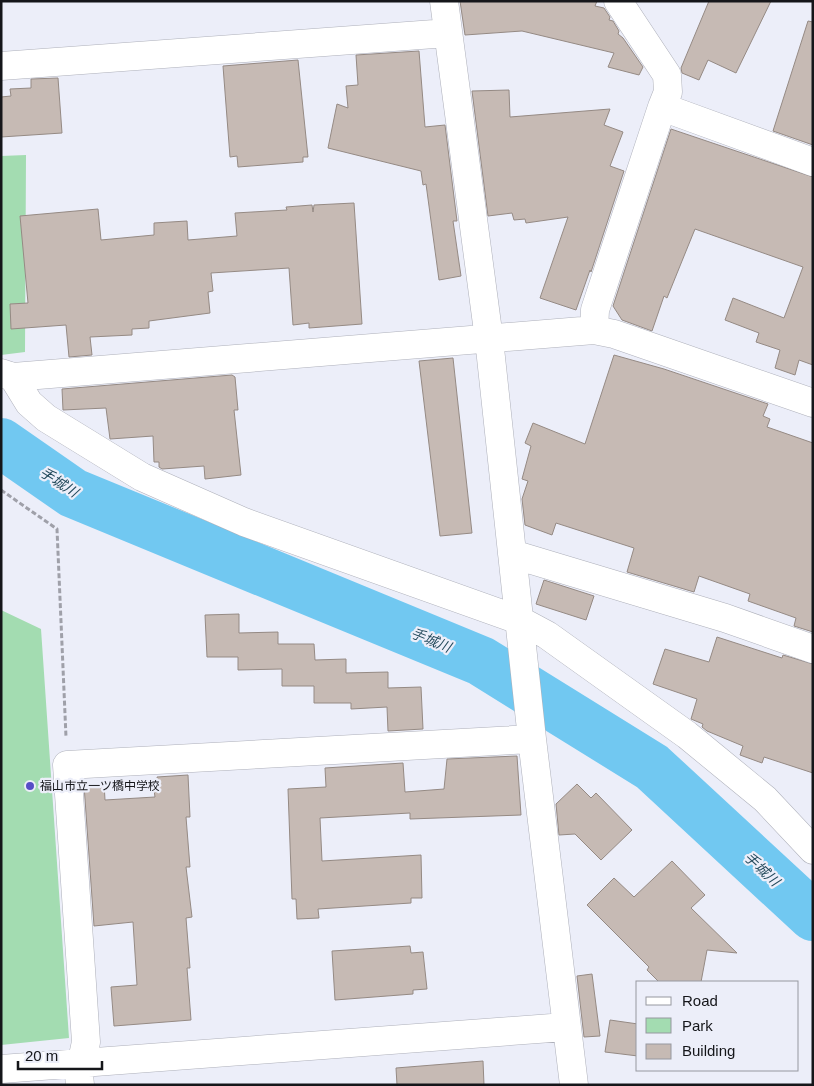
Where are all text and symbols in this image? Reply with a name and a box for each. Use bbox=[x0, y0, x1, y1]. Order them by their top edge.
water label: 手城川 bbox=[37, 464, 83, 501]
water label: 手城川 bbox=[409, 625, 455, 656]
place label: 福山市立一ツ橋中学校 bbox=[40, 779, 160, 793]
marker: 福山市立一ツ橋中学校 bbox=[24, 780, 36, 792]
water label: 手城川 bbox=[741, 849, 784, 891]
legend bbox=[636, 981, 799, 1071]
text: Road bbox=[682, 992, 718, 1009]
text: Park bbox=[682, 1017, 713, 1034]
scale bar bbox=[18, 1038, 101, 1070]
text: Building bbox=[682, 1042, 735, 1059]
text: 20 m bbox=[25, 1047, 58, 1064]

